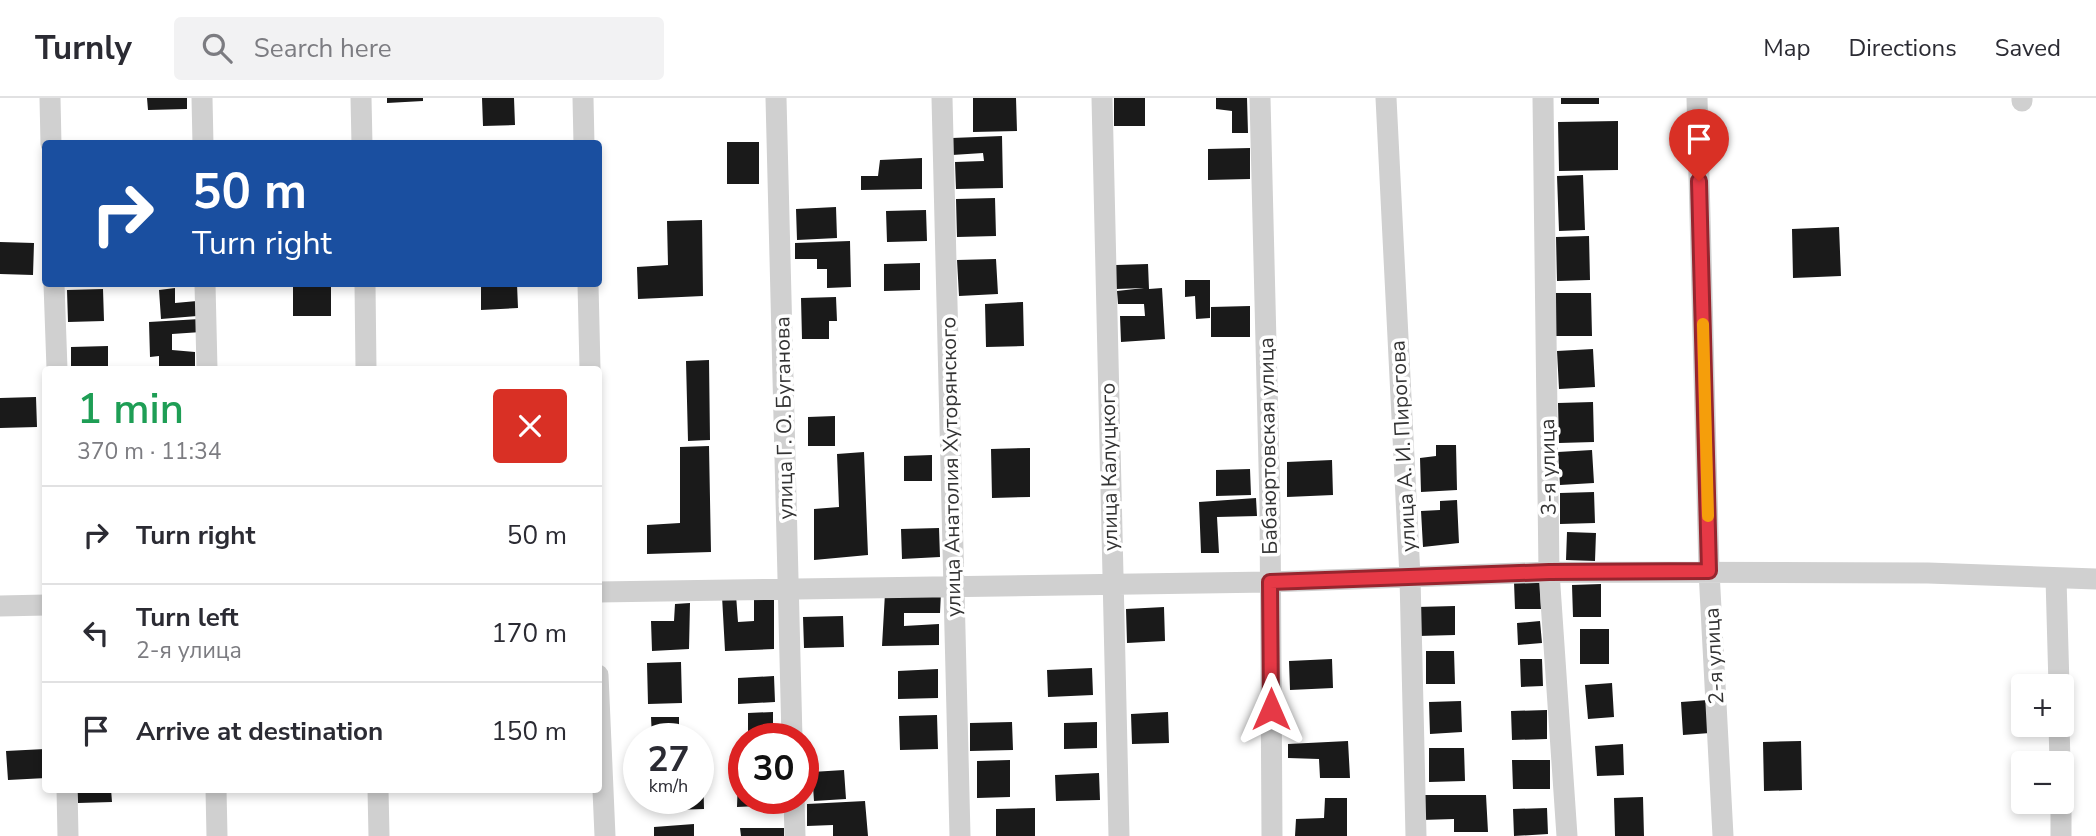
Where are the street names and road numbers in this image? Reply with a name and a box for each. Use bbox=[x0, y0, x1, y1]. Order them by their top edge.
street label: улица Г. О. Буганова bbox=[768, 316, 800, 520]
street label: улица Анатолия Хуторянского bbox=[934, 317, 968, 617]
street label: Бабаюртовская улица bbox=[1252, 337, 1284, 555]
street label: улица А. И. Пирогова bbox=[1383, 339, 1423, 553]
street label: улица Калуцкого bbox=[1094, 383, 1124, 551]
street label: 3-я улица bbox=[1533, 418, 1563, 516]
street label: 2-я улица bbox=[1697, 607, 1731, 705]

